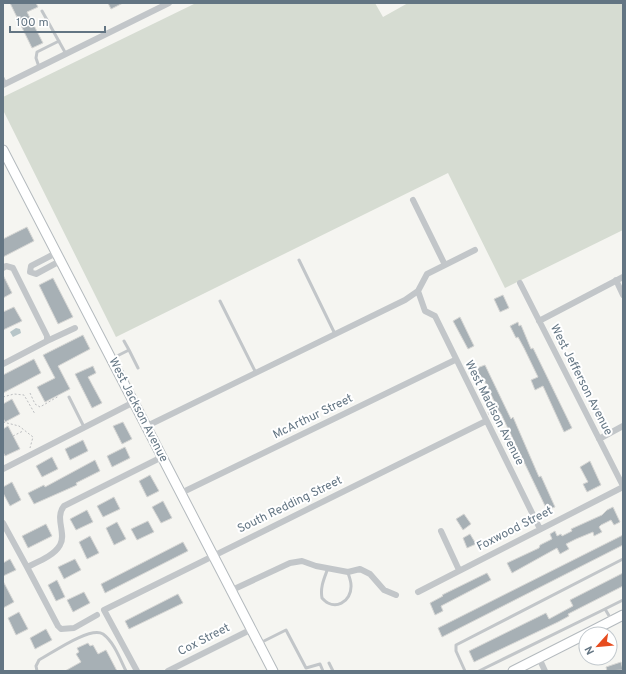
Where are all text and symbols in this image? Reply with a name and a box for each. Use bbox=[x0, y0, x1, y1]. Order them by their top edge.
scale bar bbox=[10, 8, 105, 34]
text: 100 m bbox=[16, 15, 49, 31]
street label: West Jefferson Avenue bbox=[546, 322, 616, 438]
street label: West Jackson Avenue bbox=[105, 355, 171, 465]
street label: West Madison Avenue bbox=[461, 358, 527, 468]
street label: McArthur Street bbox=[270, 391, 356, 443]
street label: South Redding Street bbox=[235, 473, 345, 537]
street label: Foxwood Street bbox=[474, 503, 556, 555]
street label: Cox Street bbox=[175, 620, 233, 660]
north arrow bbox=[578, 626, 618, 666]
text: N bbox=[582, 643, 598, 657]

